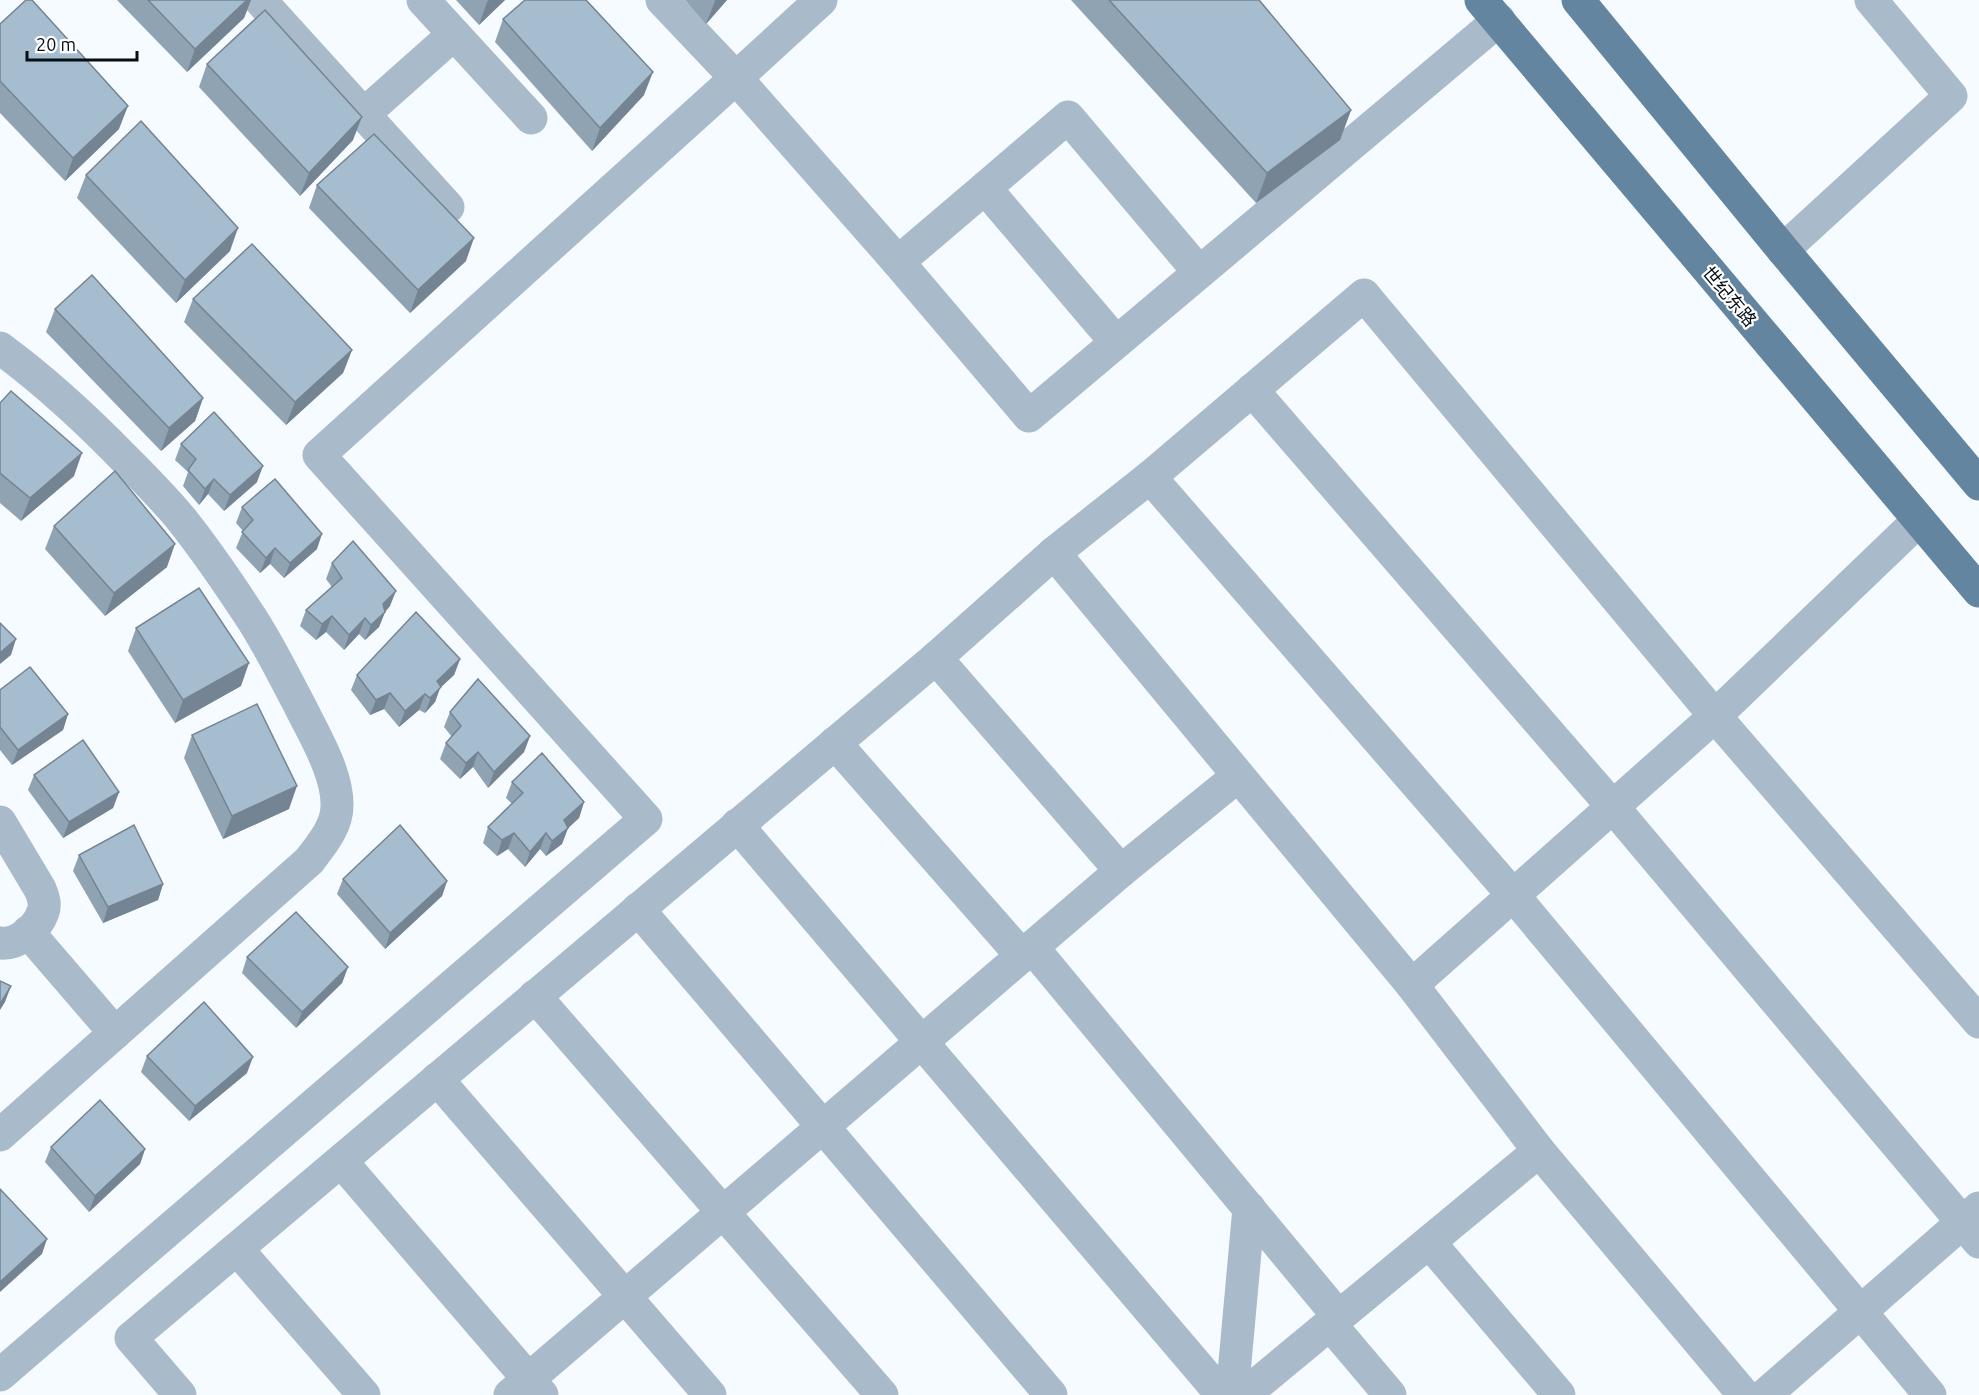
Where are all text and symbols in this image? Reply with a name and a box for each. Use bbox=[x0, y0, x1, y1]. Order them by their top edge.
scale bar bbox=[27, 24, 136, 62]
text: 20 m bbox=[36, 34, 76, 54]
street label: 世纪东路 bbox=[1699, 262, 1761, 330]

